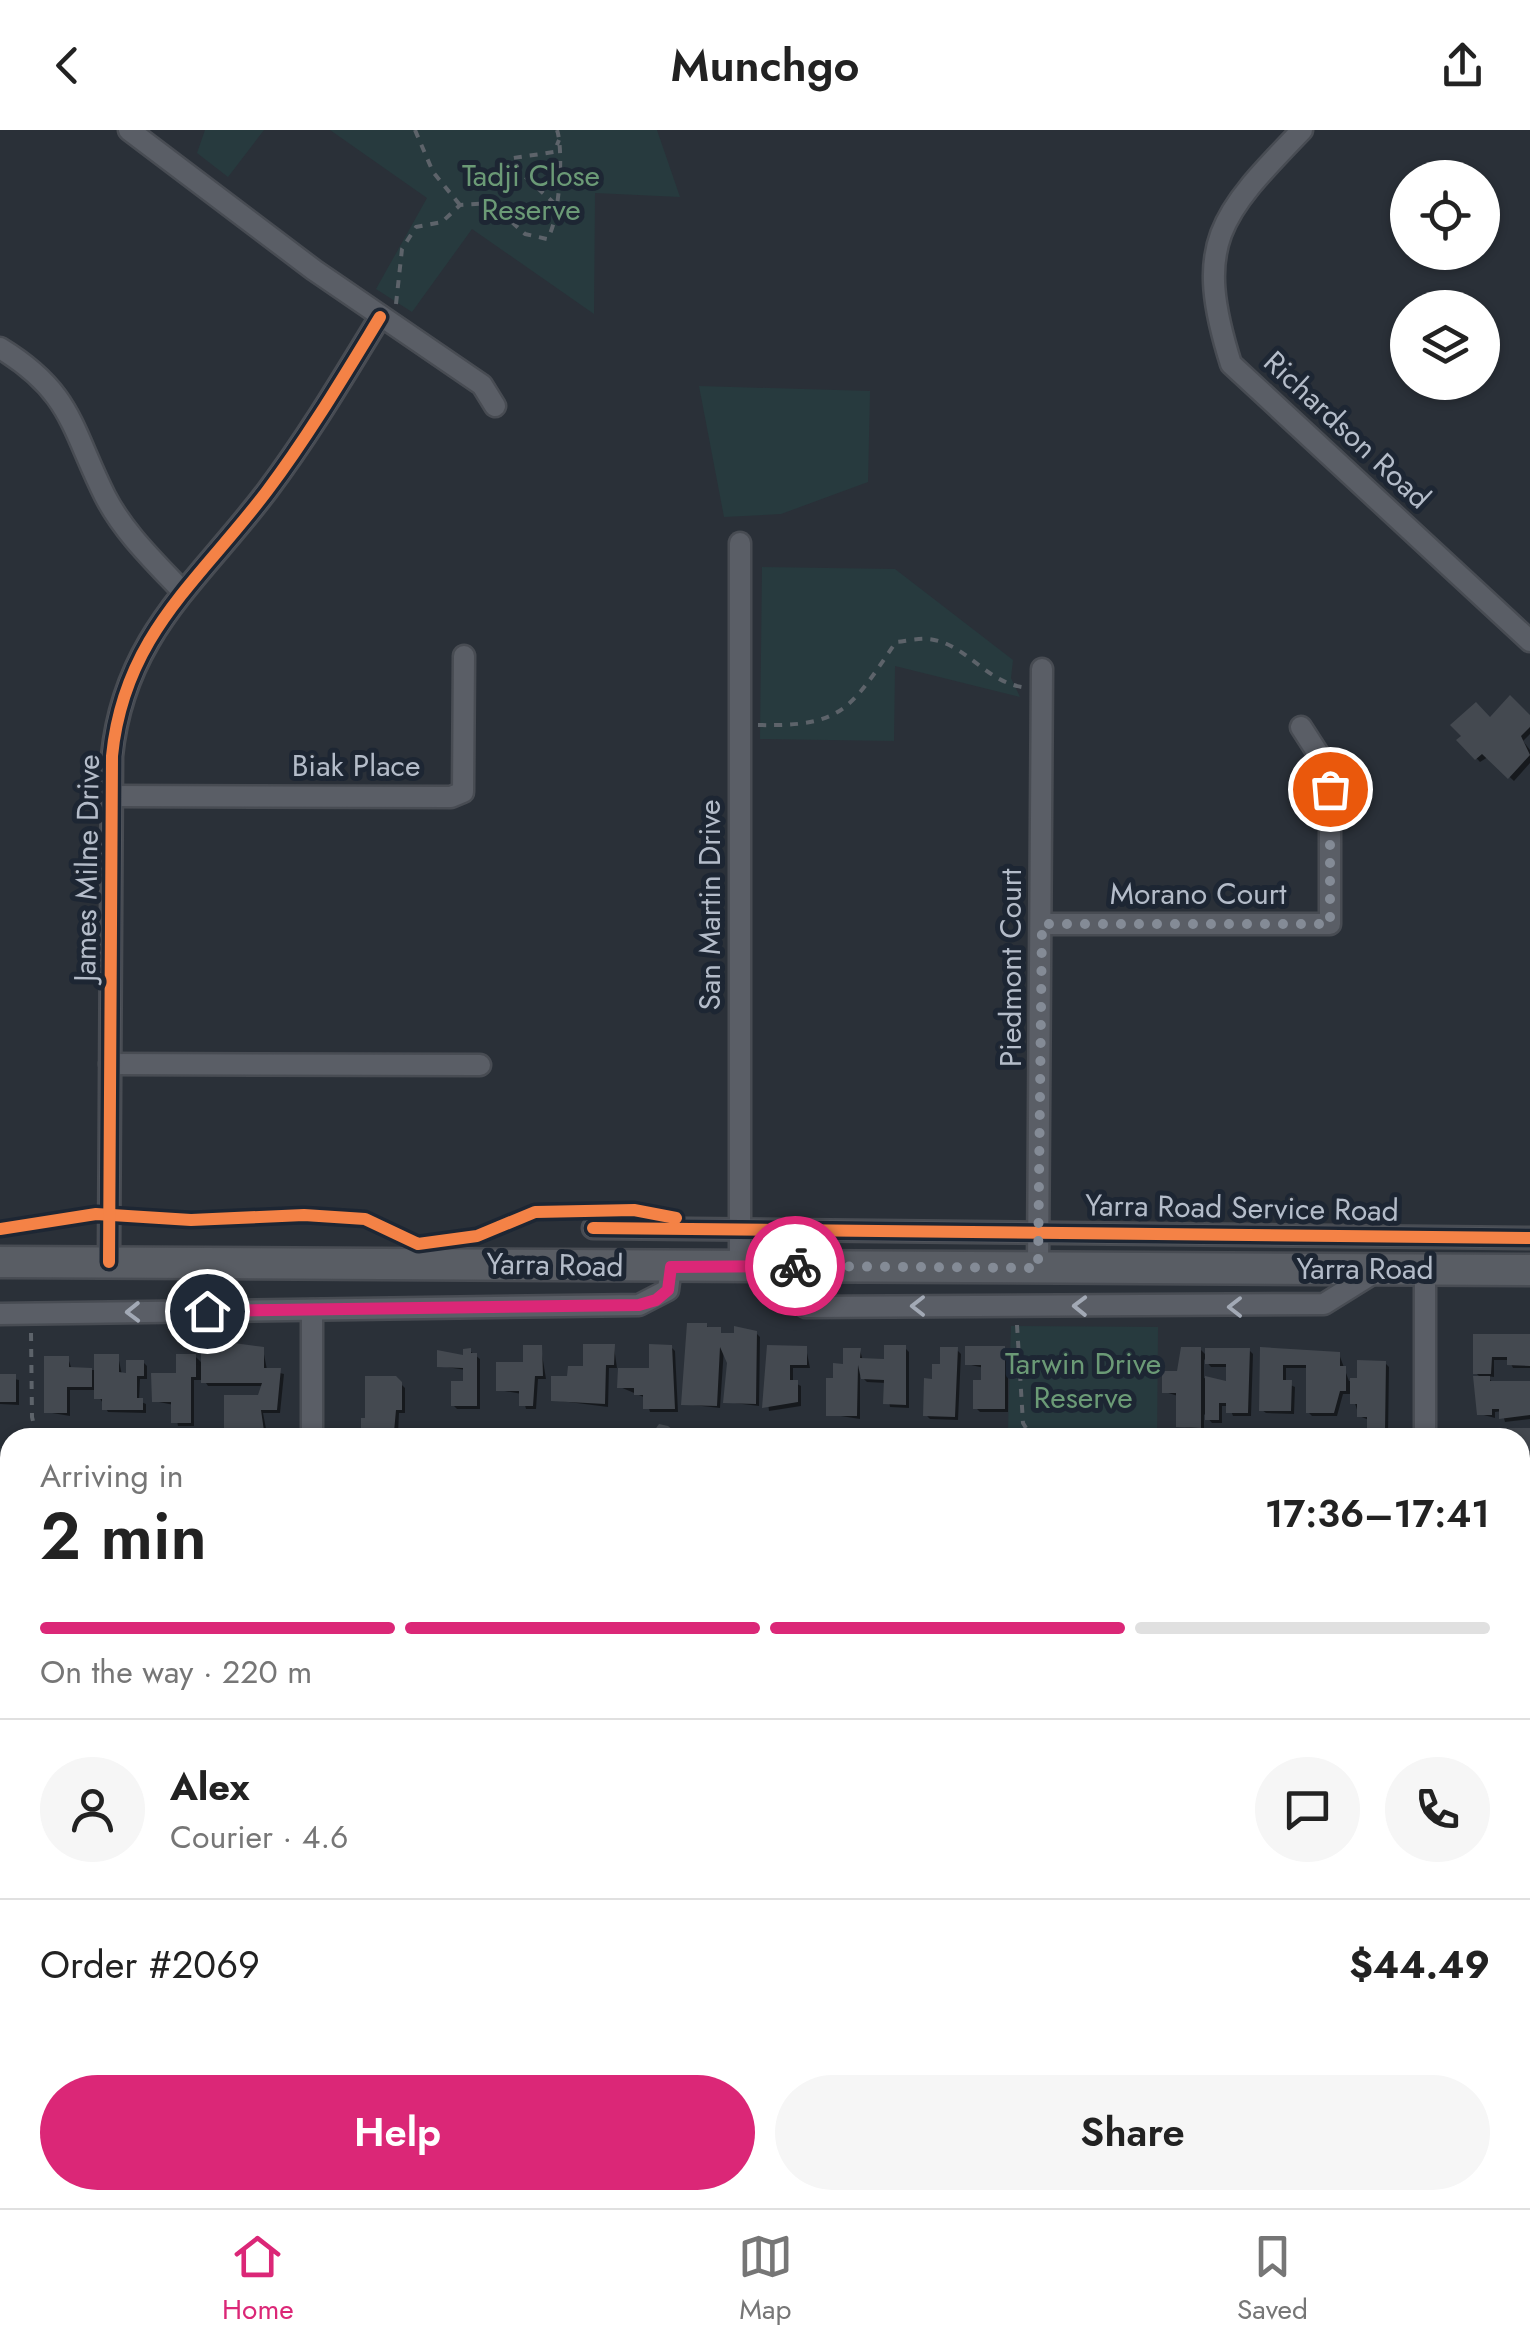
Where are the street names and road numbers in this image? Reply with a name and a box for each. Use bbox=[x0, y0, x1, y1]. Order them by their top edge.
street label: Richardson Road bbox=[1254, 341, 1440, 518]
street label: Biak Place bbox=[292, 744, 420, 787]
street label: James Milne Drive bbox=[63, 754, 110, 986]
street label: San Martin Drive bbox=[688, 799, 731, 1011]
street label: Piedmont Court bbox=[989, 868, 1032, 1067]
street label: Morano Court bbox=[1110, 872, 1287, 915]
street label: Yarra Road Service Road bbox=[1085, 1183, 1399, 1232]
street label: Yarra Road bbox=[486, 1242, 624, 1287]
street label: Yarra Road bbox=[1297, 1247, 1433, 1290]

